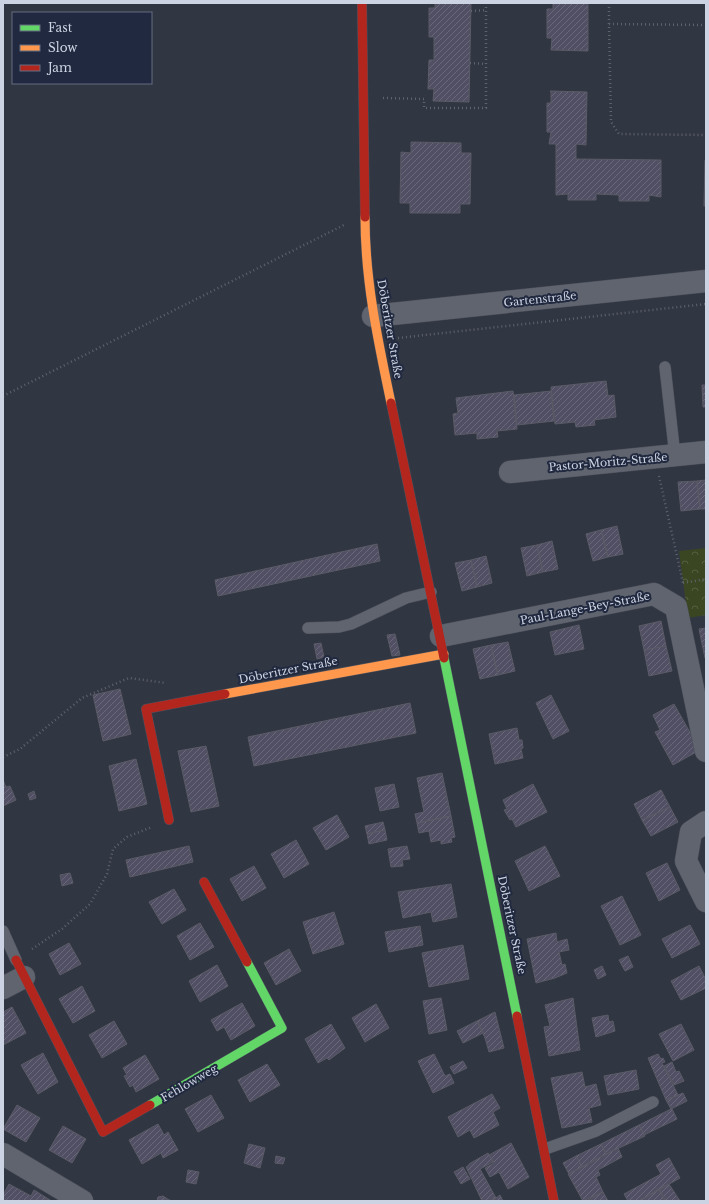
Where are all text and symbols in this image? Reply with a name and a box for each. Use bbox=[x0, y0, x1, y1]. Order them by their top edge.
legend bbox=[12, 12, 152, 84]
text: Fast bbox=[48, 20, 73, 35]
text: Slow bbox=[48, 40, 78, 55]
text: Jam bbox=[46, 60, 72, 75]
street label: Döberitzer Straße bbox=[374, 278, 406, 380]
street label: Gartenstraße bbox=[503, 288, 577, 310]
street label: Pastor-Moritz-Straße bbox=[548, 450, 668, 474]
street label: Paul-Lange-Bey-Straße bbox=[519, 589, 651, 627]
street label: Döberitzer Straße bbox=[237, 654, 339, 686]
street label: Döberitzer Straße bbox=[495, 874, 529, 976]
street label: Fehlowweg bbox=[158, 1061, 220, 1105]

